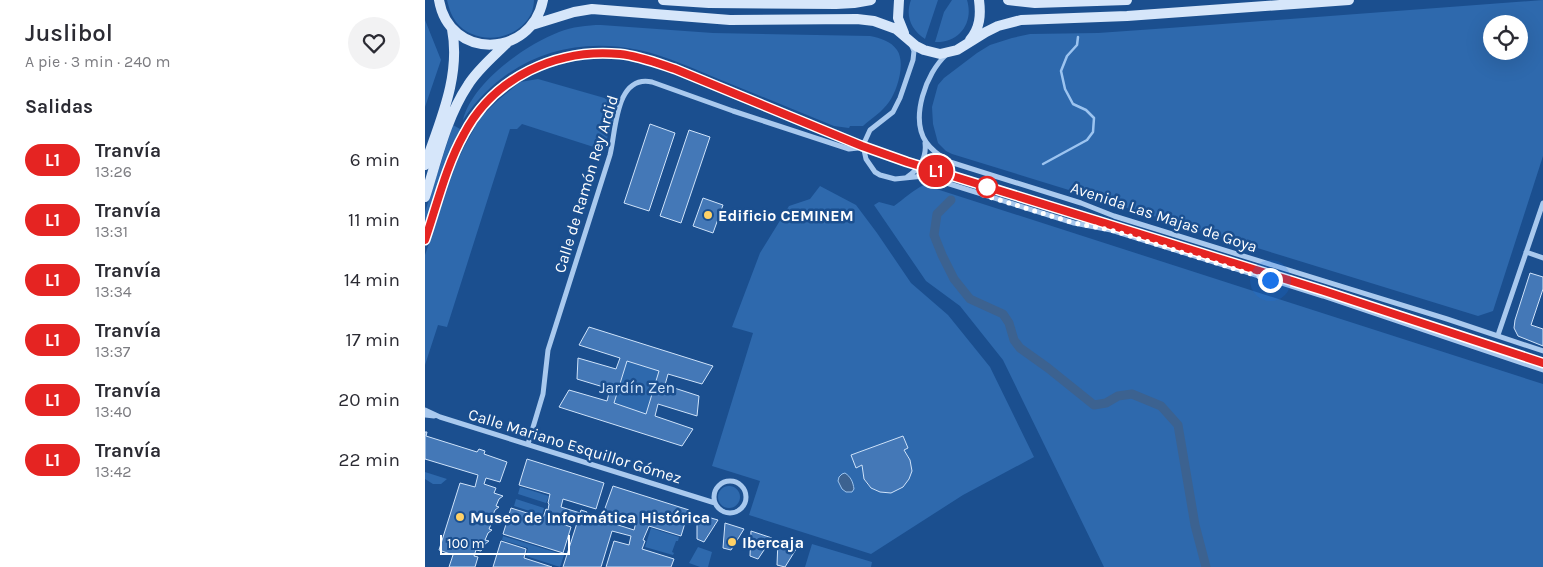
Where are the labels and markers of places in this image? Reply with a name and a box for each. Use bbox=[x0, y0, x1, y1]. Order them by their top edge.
unlabelled marker bbox=[976, 176, 998, 198]
place label: Edificio CEMINEM bbox=[718, 206, 854, 225]
marker: Edificio CEMINEM bbox=[702, 209, 714, 221]
place label: Museo de Informática Histórica bbox=[470, 508, 710, 527]
marker: Museo de Informática Histórica bbox=[454, 511, 466, 523]
place label: Ibercaja bbox=[742, 533, 804, 552]
marker: Ibercaja bbox=[726, 536, 738, 548]

